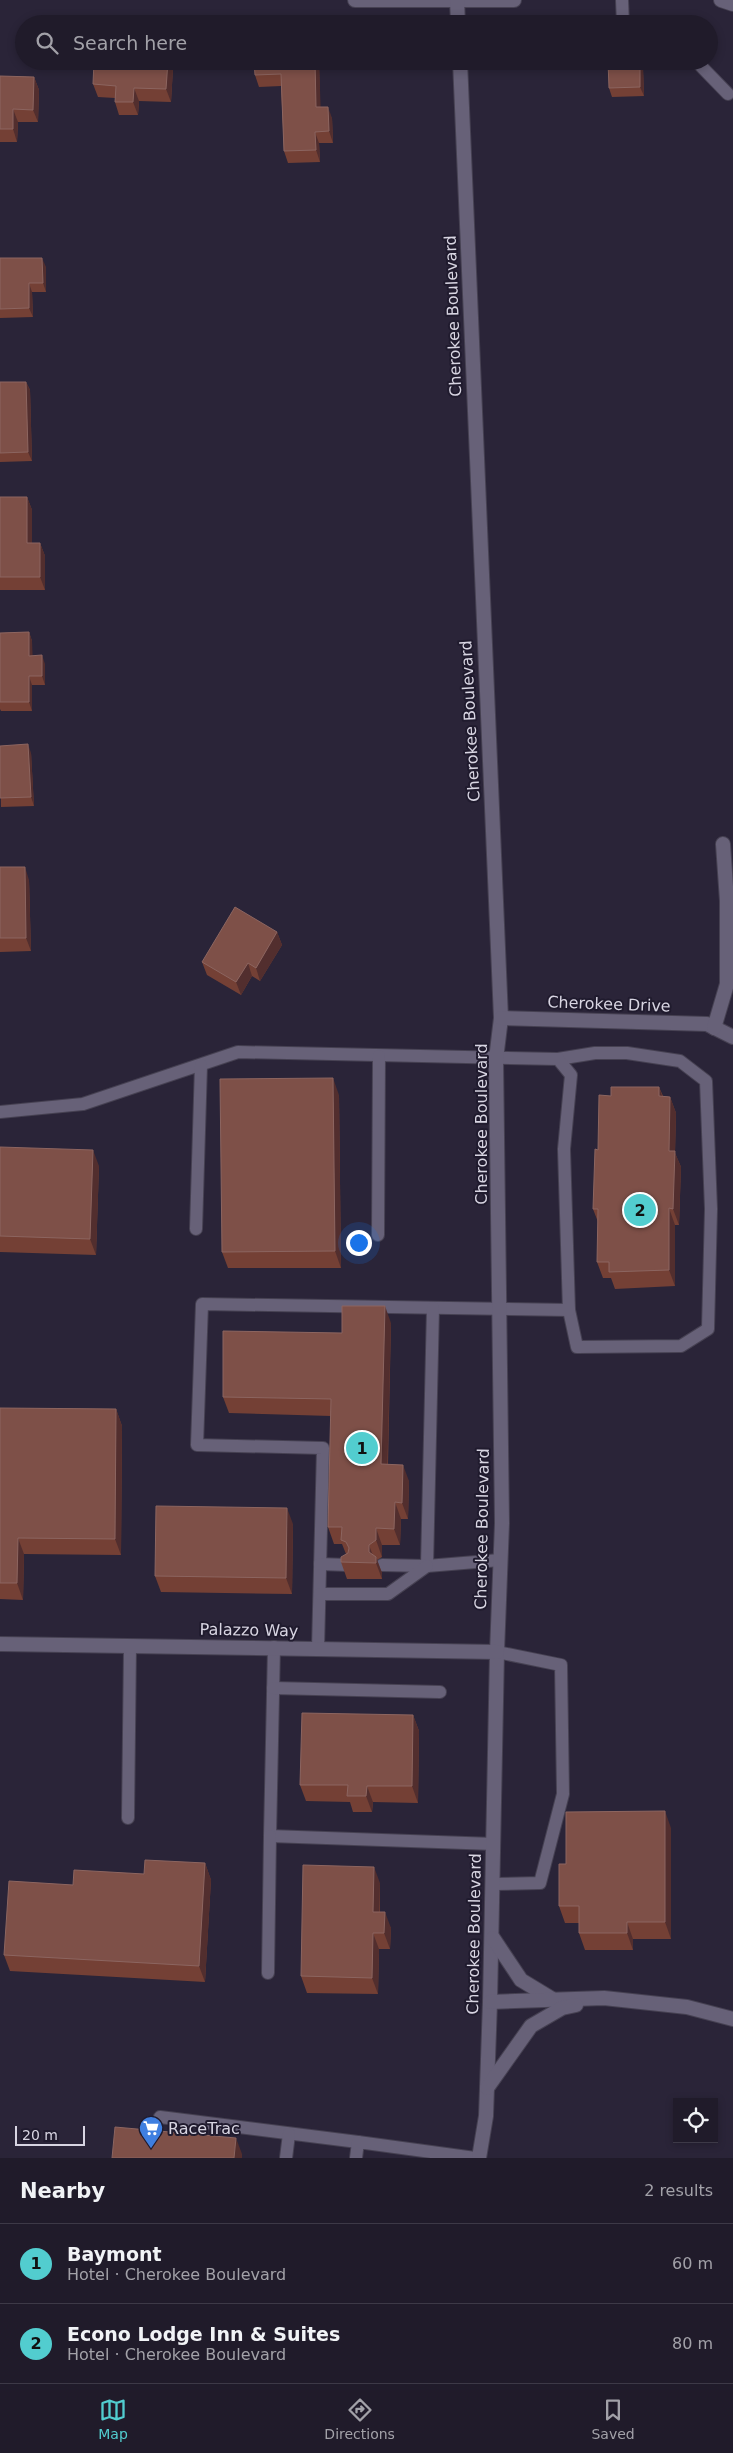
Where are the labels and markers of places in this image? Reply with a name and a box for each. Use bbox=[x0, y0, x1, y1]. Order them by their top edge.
pin: 2 bbox=[624, 1191, 656, 1229]
pin: 1 bbox=[346, 1429, 378, 1467]
supermarket icon: RaceTrac bbox=[138, 2115, 164, 2149]
place label: RaceTrac bbox=[168, 2119, 240, 2138]

